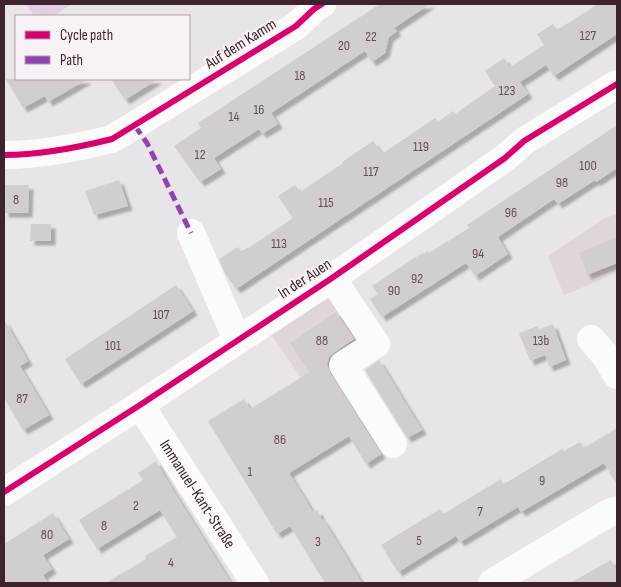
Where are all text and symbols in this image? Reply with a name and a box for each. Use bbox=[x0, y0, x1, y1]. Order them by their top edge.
legend bbox=[15, 15, 190, 80]
street label: Auf dem Kamm bbox=[201, 15, 280, 74]
text: Cycle path bbox=[60, 26, 113, 45]
house number: 127 bbox=[580, 27, 597, 44]
house number: 22 bbox=[365, 28, 377, 45]
house number: 20 bbox=[338, 37, 350, 54]
text: Path bbox=[60, 51, 83, 70]
house number: 18 bbox=[294, 67, 306, 84]
house number: 123 bbox=[499, 82, 515, 99]
house number: 16 bbox=[253, 101, 265, 118]
house number: 14 bbox=[229, 108, 240, 125]
house number: 119 bbox=[413, 138, 429, 155]
house number: 12 bbox=[195, 146, 206, 163]
house number: 100 bbox=[579, 157, 597, 174]
house number: 117 bbox=[363, 163, 379, 180]
house number: 98 bbox=[556, 174, 568, 191]
house number: 8 bbox=[13, 191, 19, 208]
house number: 115 bbox=[318, 194, 334, 211]
house number: 96 bbox=[505, 204, 517, 221]
house number: 113 bbox=[271, 235, 287, 252]
house number: 94 bbox=[472, 245, 484, 262]
street label: In der Auen bbox=[275, 255, 335, 303]
house number: 92 bbox=[411, 270, 423, 287]
house number: 90 bbox=[388, 282, 400, 299]
house number: 107 bbox=[153, 306, 170, 323]
house number: 88 bbox=[316, 332, 328, 349]
house number: 13b bbox=[533, 332, 549, 349]
house number: 101 bbox=[105, 337, 121, 354]
house number: 87 bbox=[16, 390, 28, 407]
house number: 86 bbox=[274, 431, 286, 448]
street label: Immanuel-Kant-Straße bbox=[156, 436, 239, 552]
house number: 1 bbox=[248, 463, 253, 480]
house number: 9 bbox=[539, 472, 545, 489]
house number: 2 bbox=[133, 497, 139, 514]
house number: 7 bbox=[477, 503, 483, 520]
house number: 8 bbox=[101, 517, 107, 534]
house number: 80 bbox=[41, 526, 53, 543]
house number: 5 bbox=[416, 532, 422, 549]
house number: 3 bbox=[315, 533, 321, 550]
house number: 4 bbox=[168, 554, 174, 571]

